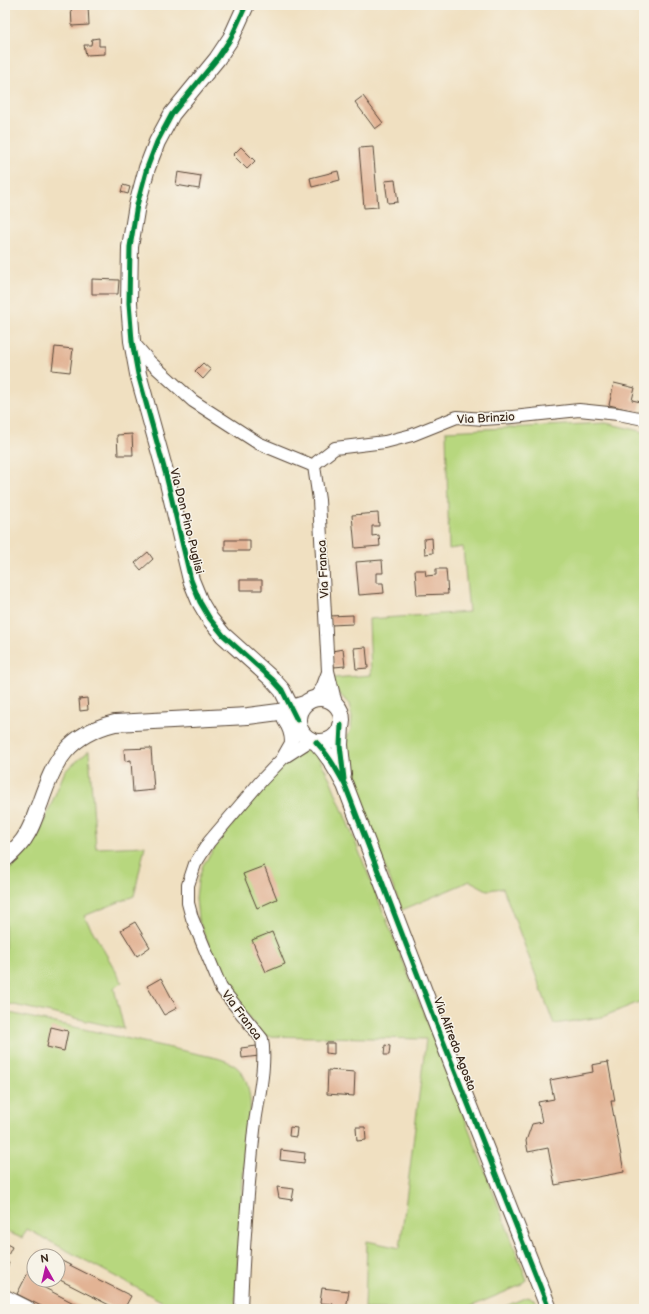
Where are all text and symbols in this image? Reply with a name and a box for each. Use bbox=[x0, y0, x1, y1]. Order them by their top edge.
street label: Via Brinzio bbox=[457, 409, 515, 428]
street label: Via Don Pino Puglisi bbox=[166, 467, 207, 576]
street label: Via Franca bbox=[314, 539, 333, 598]
street label: Via Franca bbox=[218, 988, 265, 1043]
street label: Via Alfredo Agosta bbox=[430, 995, 479, 1093]
north arrow bbox=[26, 1248, 66, 1288]
text: N bbox=[40, 1252, 50, 1266]

